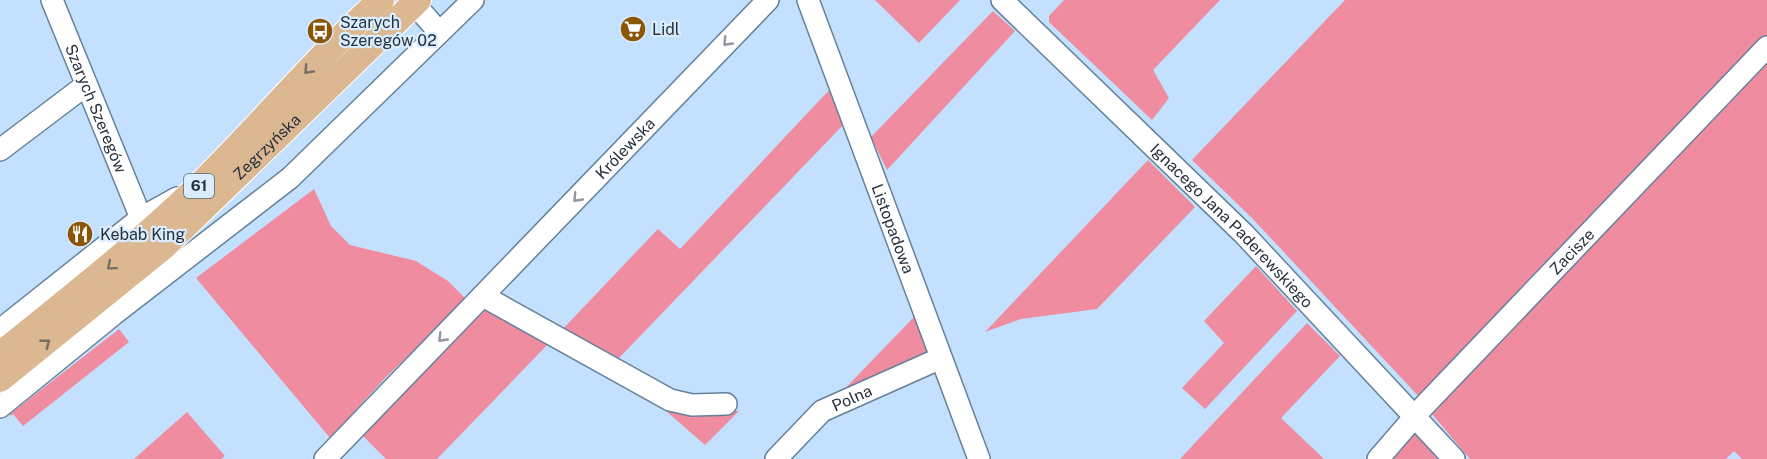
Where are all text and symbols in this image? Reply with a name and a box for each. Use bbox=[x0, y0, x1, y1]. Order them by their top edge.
place label: Szarych Szeregów 02 bbox=[340, 13, 437, 50]
supermarket icon: Lidl bbox=[618, 14, 648, 44]
bus stop icon: Szarych Szeregów 02 bbox=[305, 16, 335, 46]
place label: Lidl bbox=[652, 20, 680, 39]
one-way arrow bbox=[723, 36, 734, 46]
street label: Szarych Szeregów bbox=[61, 41, 131, 176]
one-way arrow bbox=[305, 62, 316, 73]
street label: Zegrzyńska bbox=[229, 110, 305, 184]
street label: Królewska bbox=[592, 114, 659, 183]
street label: Ignacego Jana Paderewskiego bbox=[1146, 140, 1317, 312]
road number: 61 bbox=[184, 174, 214, 198]
street label: Listopadowa bbox=[867, 181, 918, 276]
one-way arrow bbox=[573, 191, 584, 201]
restaurant icon: Kebab King bbox=[65, 219, 95, 249]
place label: Kebab King bbox=[100, 225, 185, 244]
street label: Zacisze bbox=[1546, 225, 1598, 279]
one-way arrow bbox=[107, 259, 118, 270]
one-way arrow bbox=[438, 331, 449, 342]
one-way arrow bbox=[39, 339, 50, 350]
street label: Polna bbox=[829, 381, 875, 415]

